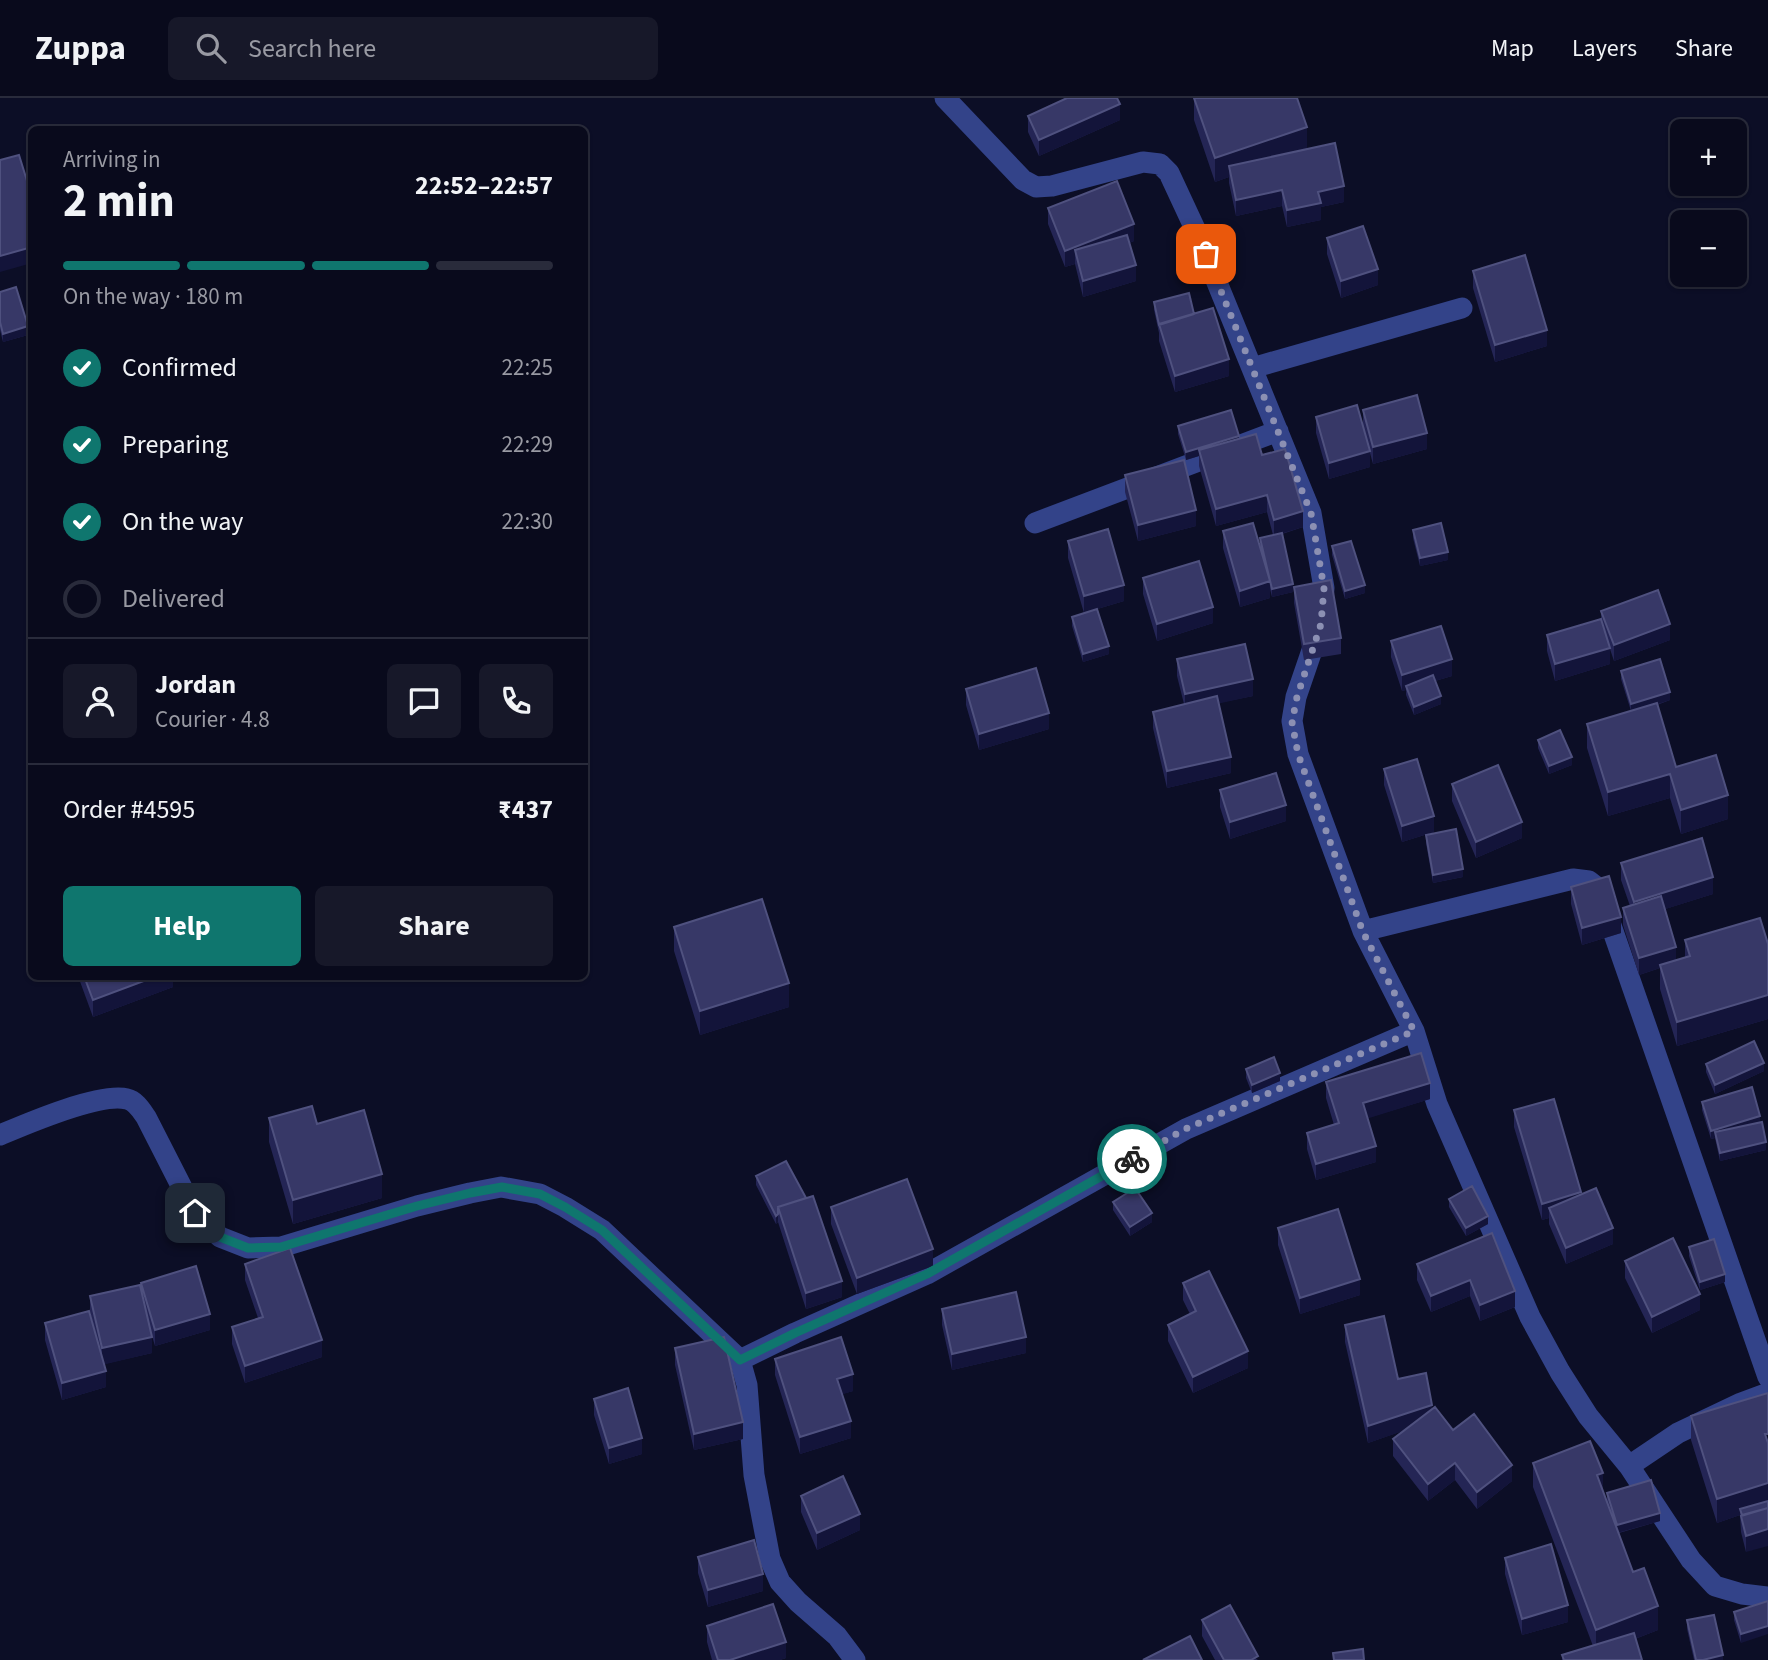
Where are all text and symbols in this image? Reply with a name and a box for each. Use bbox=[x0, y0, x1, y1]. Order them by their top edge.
search box bbox=[168, 17, 658, 80]
text: Zuppa bbox=[35, 25, 126, 72]
icon: search bbox=[192, 29, 230, 67]
text: Search here bbox=[248, 30, 376, 67]
text: Map bbox=[1491, 31, 1534, 66]
text: Layers bbox=[1572, 31, 1637, 66]
text: Share bbox=[1675, 31, 1733, 66]
map controls bbox=[1670, 119, 1747, 287]
button: + bbox=[1670, 119, 1747, 196]
text: Arriving in bbox=[63, 143, 161, 176]
text: 22:52–22:57 bbox=[415, 167, 553, 204]
text: 2 min bbox=[63, 169, 175, 234]
button: − bbox=[1670, 210, 1747, 287]
pin bbox=[1176, 224, 1236, 284]
icon: bag bbox=[1187, 235, 1225, 273]
text: On the way · 180 m bbox=[63, 280, 243, 313]
icon: check bbox=[63, 349, 101, 387]
text: Confirmed bbox=[122, 349, 237, 386]
text: 22:25 bbox=[502, 351, 553, 384]
icon: check bbox=[63, 426, 101, 464]
text: Preparing bbox=[122, 426, 228, 463]
text: 22:29 bbox=[502, 428, 553, 461]
icon: check bbox=[63, 503, 101, 541]
text: On the way bbox=[122, 503, 243, 540]
text: 22:30 bbox=[502, 505, 553, 538]
text: Delivered bbox=[122, 580, 225, 617]
button: person bbox=[63, 664, 137, 738]
button: chat bbox=[387, 664, 461, 738]
button: phone bbox=[479, 664, 553, 738]
text: Jordan bbox=[155, 666, 236, 703]
text: Courier · 4.8 bbox=[155, 703, 270, 736]
text: Order #4595 bbox=[63, 791, 195, 828]
text: ₹437 bbox=[498, 791, 553, 828]
button: Help bbox=[63, 886, 301, 966]
button: Share bbox=[315, 886, 553, 966]
courier bbox=[1097, 1124, 1167, 1194]
icon: bike bbox=[1113, 1140, 1151, 1178]
pin bbox=[165, 1183, 225, 1243]
icon: home bbox=[176, 1194, 214, 1232]

